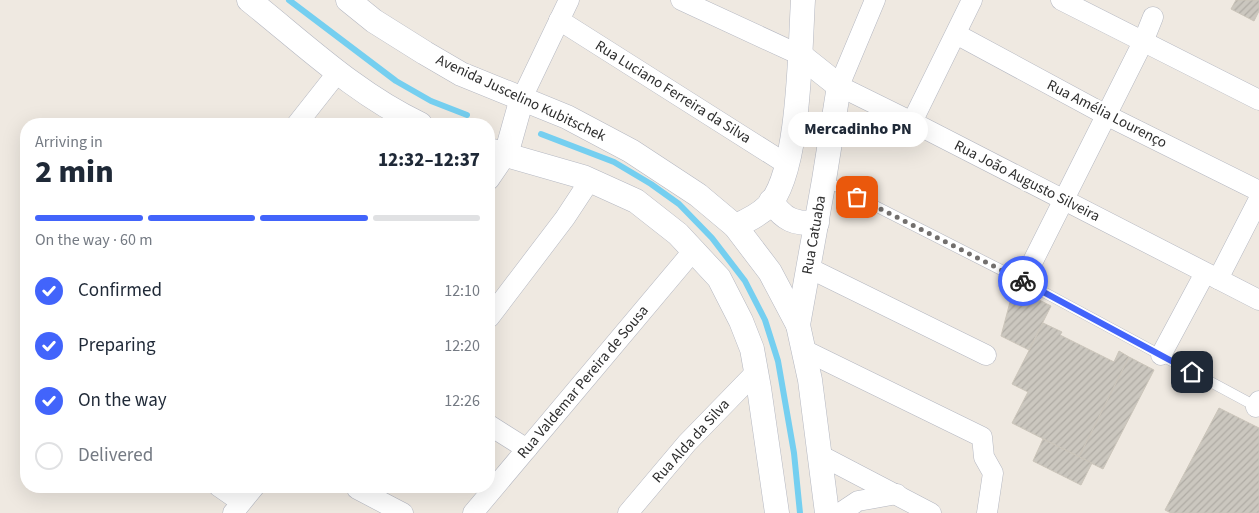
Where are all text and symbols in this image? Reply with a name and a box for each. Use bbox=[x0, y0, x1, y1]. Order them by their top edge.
street label: Rua Luciano Ferreira da Silva bbox=[591, 35, 755, 149]
street label: Avenida Juscelino Kubitschek bbox=[433, 49, 610, 147]
street label: Rua Amélia Lourenço bbox=[1043, 75, 1171, 153]
callout: Mercadinho PN bbox=[787, 112, 927, 147]
text: Mercadinho PN bbox=[804, 118, 912, 140]
text: Arriving in bbox=[35, 131, 103, 153]
street label: Rua João Augusto Silveira bbox=[951, 135, 1103, 227]
text: 12:32–12:37 bbox=[378, 147, 480, 174]
text: 2 min bbox=[35, 149, 114, 195]
pin bbox=[836, 176, 878, 218]
icon: bag bbox=[843, 183, 871, 211]
street label: Rua Catuaba bbox=[797, 194, 831, 276]
text: On the way · 60 m bbox=[35, 229, 152, 251]
courier bbox=[998, 256, 1048, 306]
icon: bike bbox=[1009, 267, 1037, 295]
icon: check bbox=[35, 277, 63, 305]
text: Confirmed bbox=[78, 277, 162, 304]
text: 12:10 bbox=[444, 280, 480, 302]
street label: Rua Valdemar Pereira de Sousa bbox=[513, 301, 653, 463]
icon: check bbox=[35, 332, 63, 360]
text: Preparing bbox=[78, 332, 156, 359]
text: 12:20 bbox=[444, 335, 480, 357]
pin bbox=[1171, 351, 1213, 393]
icon: home bbox=[1178, 358, 1206, 386]
icon: check bbox=[35, 387, 63, 415]
text: On the way bbox=[78, 387, 167, 414]
text: 12:26 bbox=[444, 390, 480, 412]
street label: Rua Alda da Silva bbox=[647, 394, 735, 488]
text: Delivered bbox=[78, 442, 153, 469]

